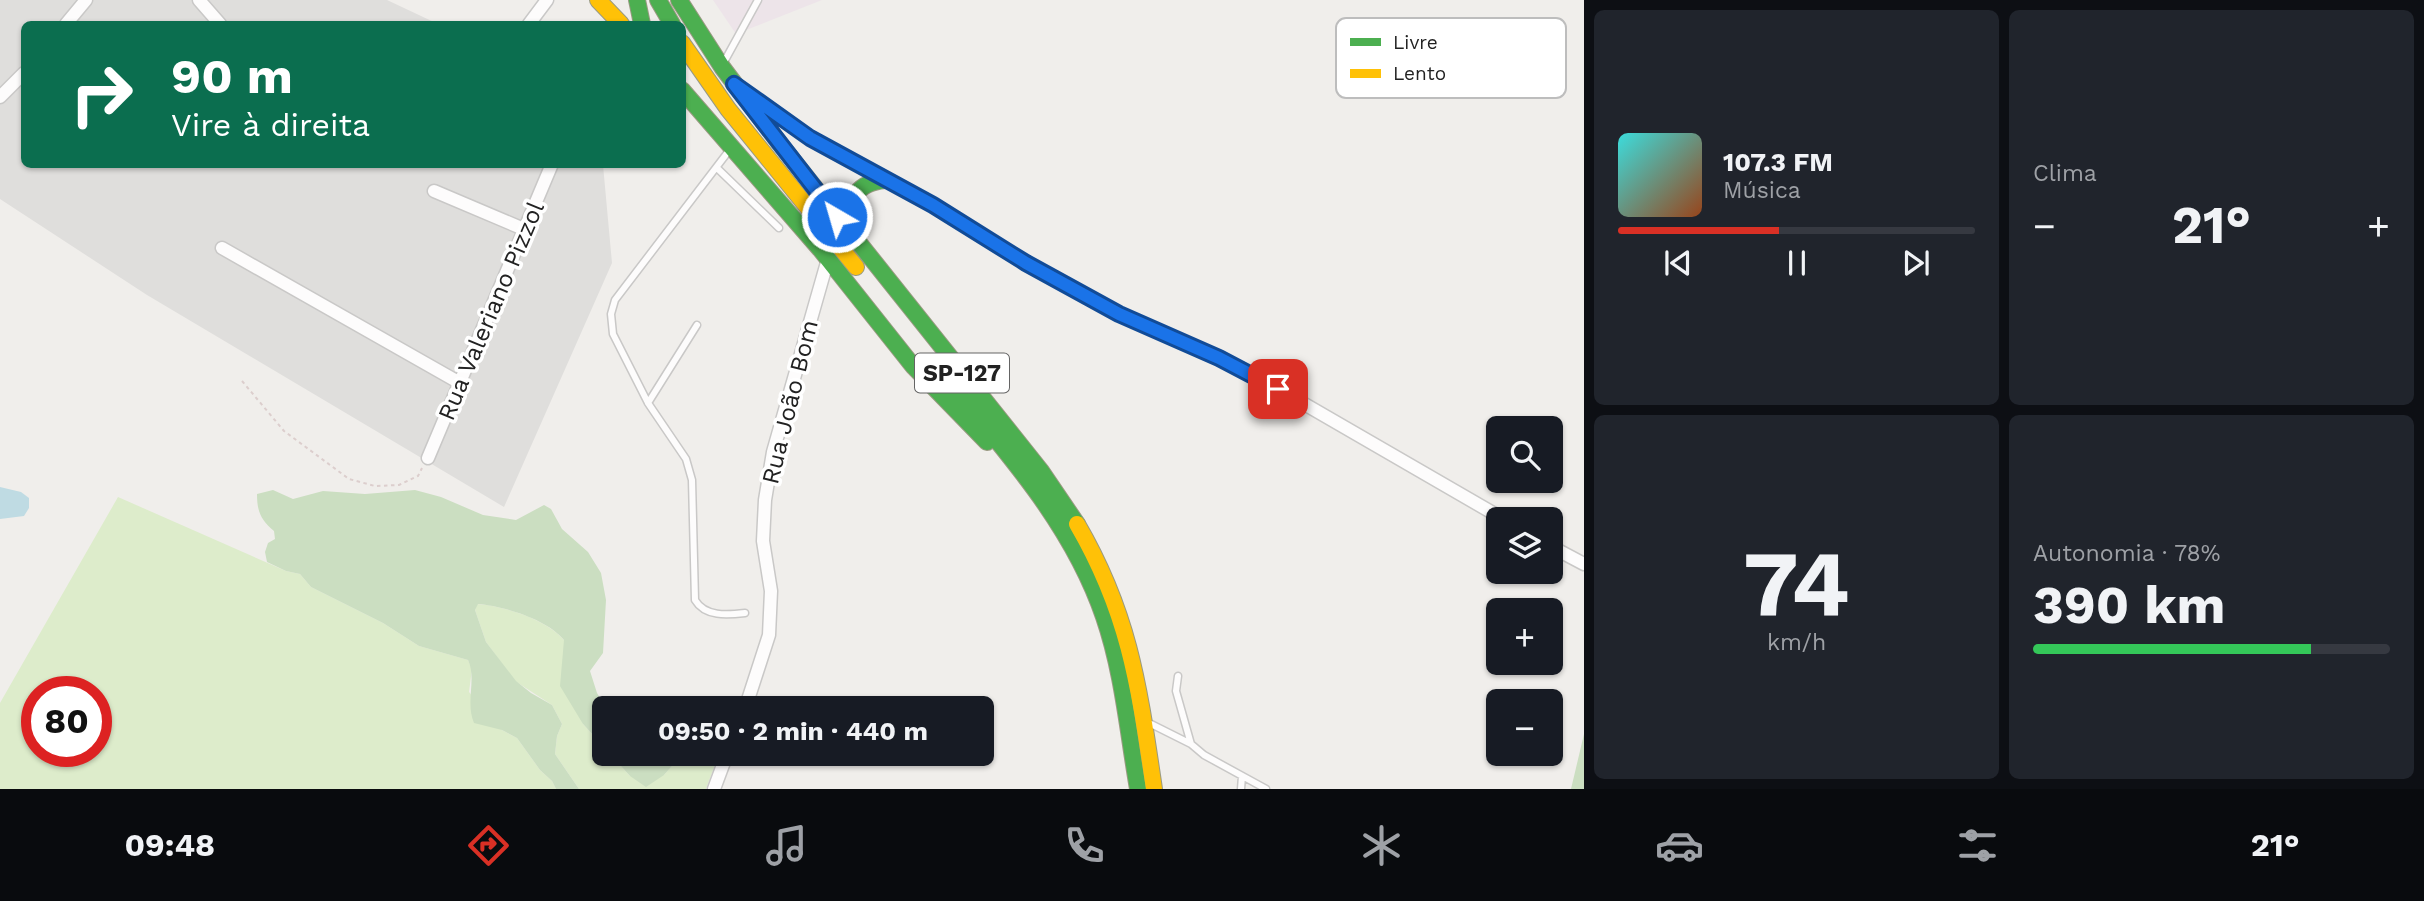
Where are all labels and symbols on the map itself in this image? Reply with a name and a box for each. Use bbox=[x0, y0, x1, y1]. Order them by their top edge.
legend bbox=[1336, 18, 1566, 98]
text: Livre bbox=[1393, 31, 1438, 54]
text: Lento bbox=[1393, 62, 1446, 85]
position arrow bbox=[800, 180, 874, 254]
street label: Rua Valeriano Pizzol bbox=[432, 197, 550, 425]
street label: Rua João Bom bbox=[756, 317, 824, 487]
road number: SP-127 bbox=[915, 354, 1009, 392]
pin bbox=[1248, 359, 1308, 419]
speed limit sign: 80 bbox=[21, 676, 112, 767]

